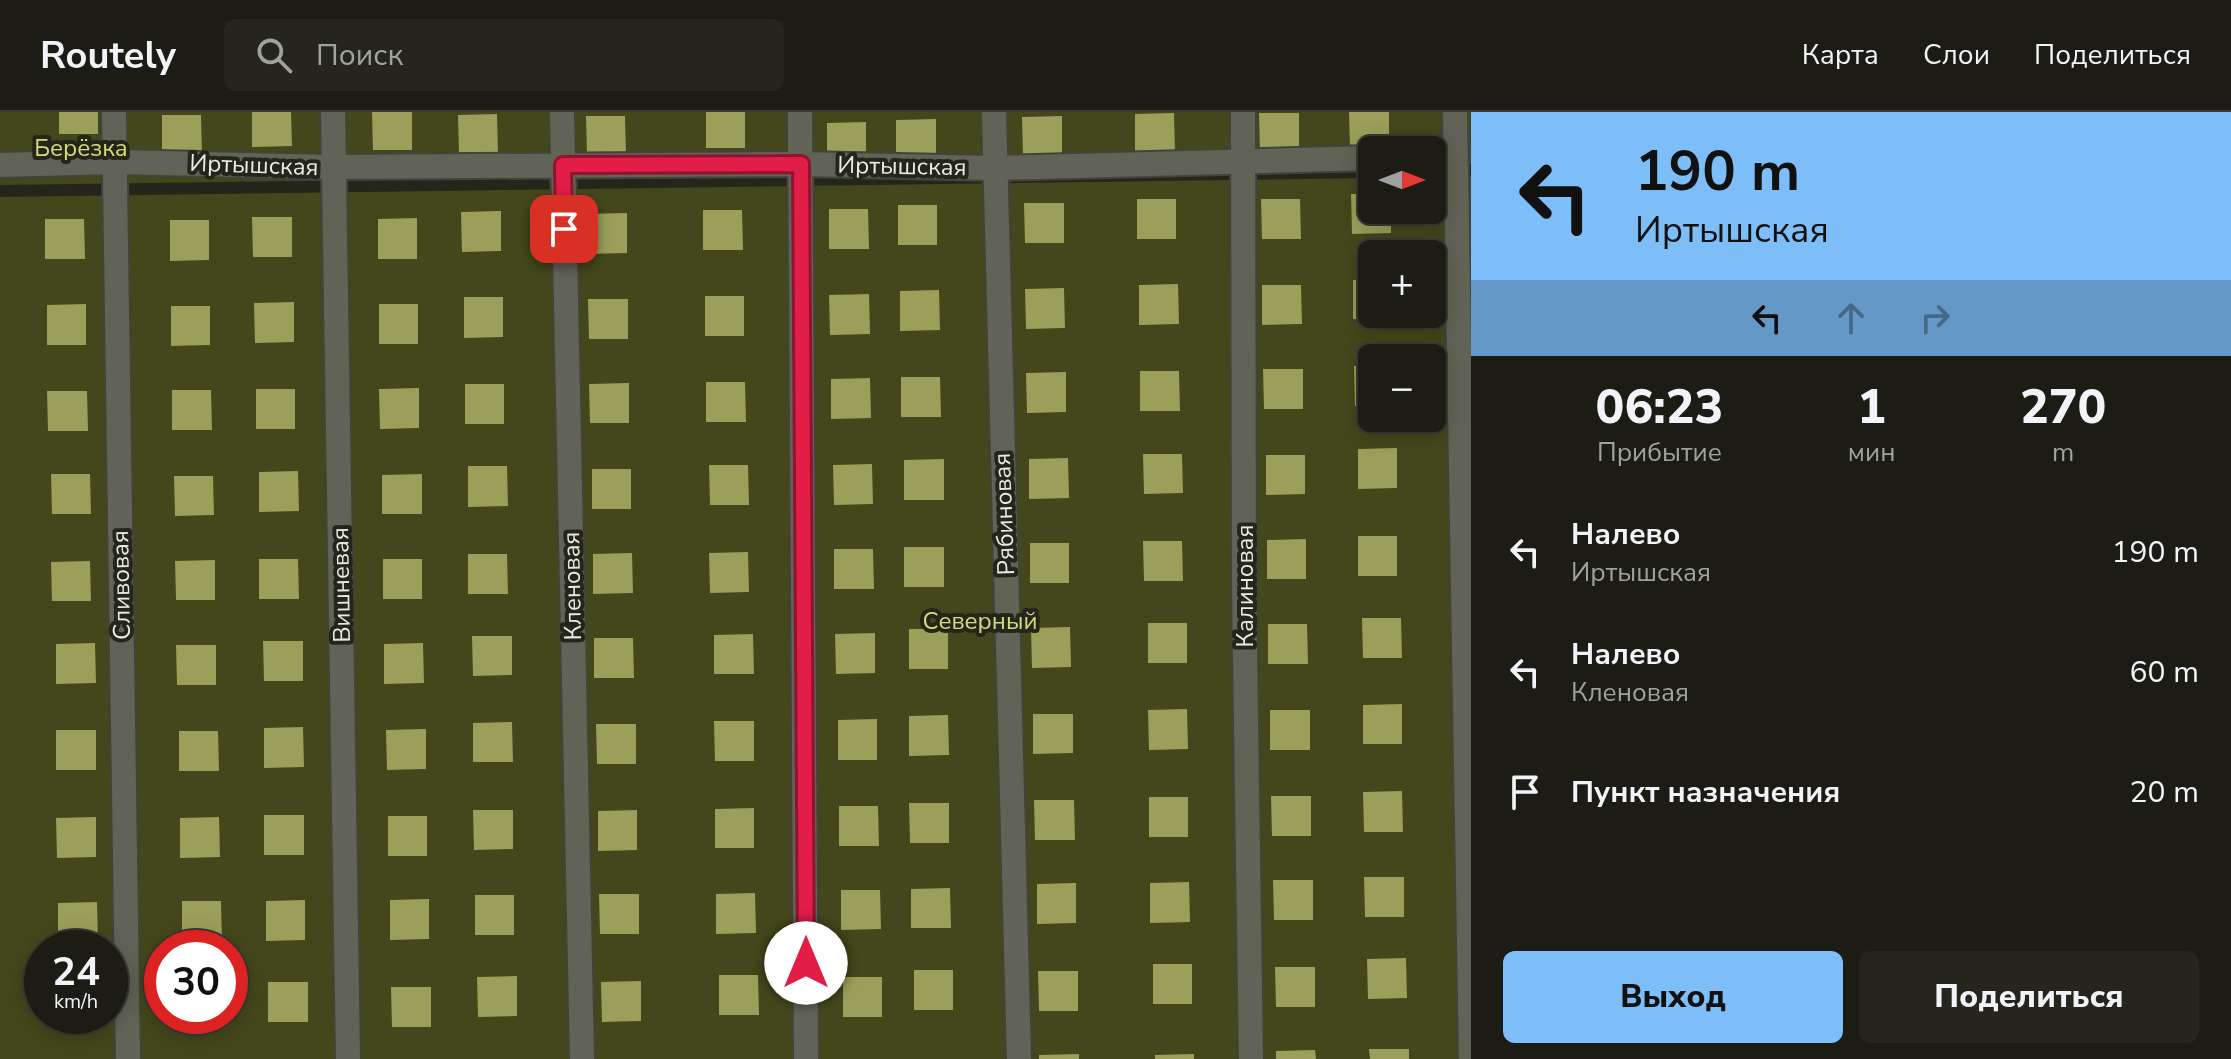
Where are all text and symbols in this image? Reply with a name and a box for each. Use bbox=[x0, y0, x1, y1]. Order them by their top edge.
search box bbox=[224, 19, 784, 91]
text: Routely bbox=[40, 30, 176, 81]
icon: search bbox=[252, 33, 296, 77]
text: Поиск bbox=[316, 35, 403, 76]
text: Карта bbox=[1802, 36, 1879, 74]
text: Слои bbox=[1923, 36, 1990, 74]
text: Поделиться bbox=[2034, 36, 2191, 74]
park label: Берёзка bbox=[34, 132, 128, 164]
text: 190 m bbox=[1635, 133, 1800, 210]
north arrow bbox=[1358, 136, 1446, 224]
map controls bbox=[1358, 136, 1446, 432]
icon: left bbox=[1503, 144, 1607, 248]
street label: Иртышская bbox=[189, 147, 319, 183]
street label: Иртышская bbox=[837, 149, 967, 183]
pin bbox=[530, 195, 598, 263]
text: Иртышская bbox=[1635, 206, 1829, 255]
icon: arrive bbox=[542, 207, 586, 251]
button: + bbox=[1358, 240, 1446, 328]
icon: left bbox=[1745, 296, 1789, 340]
icon: ahead bbox=[1829, 296, 1873, 340]
icon: right bbox=[1913, 296, 1957, 340]
button: − bbox=[1358, 344, 1446, 432]
text: 06:23 bbox=[1596, 374, 1723, 440]
text: 1 bbox=[1857, 374, 1886, 440]
text: 270 bbox=[2020, 374, 2106, 440]
text: Прибытие bbox=[1597, 435, 1722, 470]
text: мин bbox=[1848, 435, 1895, 470]
text: m bbox=[2052, 435, 2074, 470]
street label: Рябиновая bbox=[986, 452, 1022, 576]
text: Налево bbox=[1571, 514, 1680, 555]
street label: Калиновая bbox=[1229, 525, 1261, 647]
street label: Вишневая bbox=[324, 527, 358, 643]
street label: Сливовая bbox=[104, 530, 138, 640]
icon: left bbox=[1503, 530, 1547, 574]
street label: Кленовая bbox=[555, 531, 589, 641]
text: 190 m bbox=[2112, 532, 2199, 573]
text: Иртышская bbox=[1571, 555, 1711, 590]
park label: Северный bbox=[923, 605, 1037, 637]
text: Налево bbox=[1571, 634, 1680, 675]
icon: left bbox=[1503, 650, 1547, 694]
text: 60 m bbox=[2130, 652, 2199, 693]
text: Кленовая bbox=[1571, 675, 1689, 710]
icon: arrive bbox=[1503, 770, 1547, 814]
text: Пункт назначения bbox=[1571, 772, 1840, 813]
text: 20 m bbox=[2130, 772, 2199, 813]
position arrow bbox=[764, 921, 848, 1005]
speed limit sign: 30 bbox=[144, 930, 248, 1034]
text: 24 bbox=[52, 945, 100, 999]
button: Выход bbox=[1503, 951, 1843, 1043]
button: Поделиться bbox=[1859, 951, 2199, 1043]
text: km/h bbox=[54, 988, 98, 1015]

